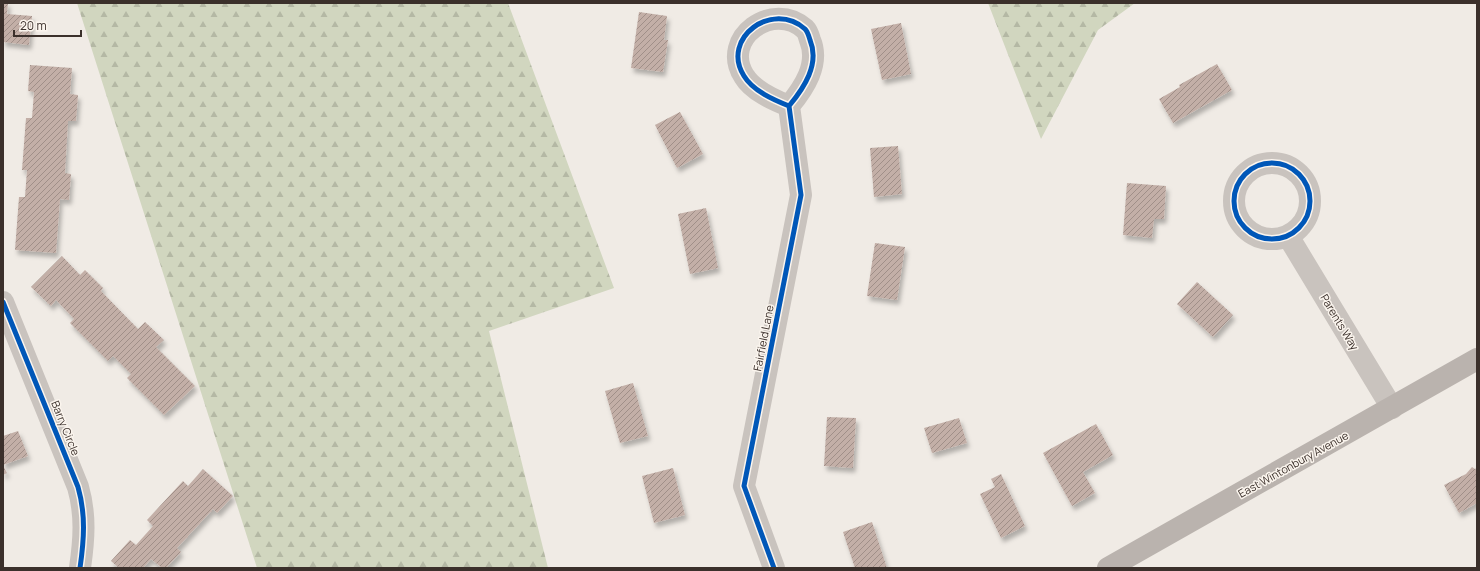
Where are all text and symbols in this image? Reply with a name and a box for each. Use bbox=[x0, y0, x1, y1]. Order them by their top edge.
scale bar bbox=[14, 12, 81, 38]
text: 20 m bbox=[20, 17, 47, 34]
street label: Parents Way bbox=[1317, 291, 1363, 353]
street label: Fairfield Lane bbox=[749, 303, 777, 372]
street label: Barry Circle bbox=[48, 398, 84, 458]
street label: East Wintonbury Avenue bbox=[1235, 427, 1351, 501]

